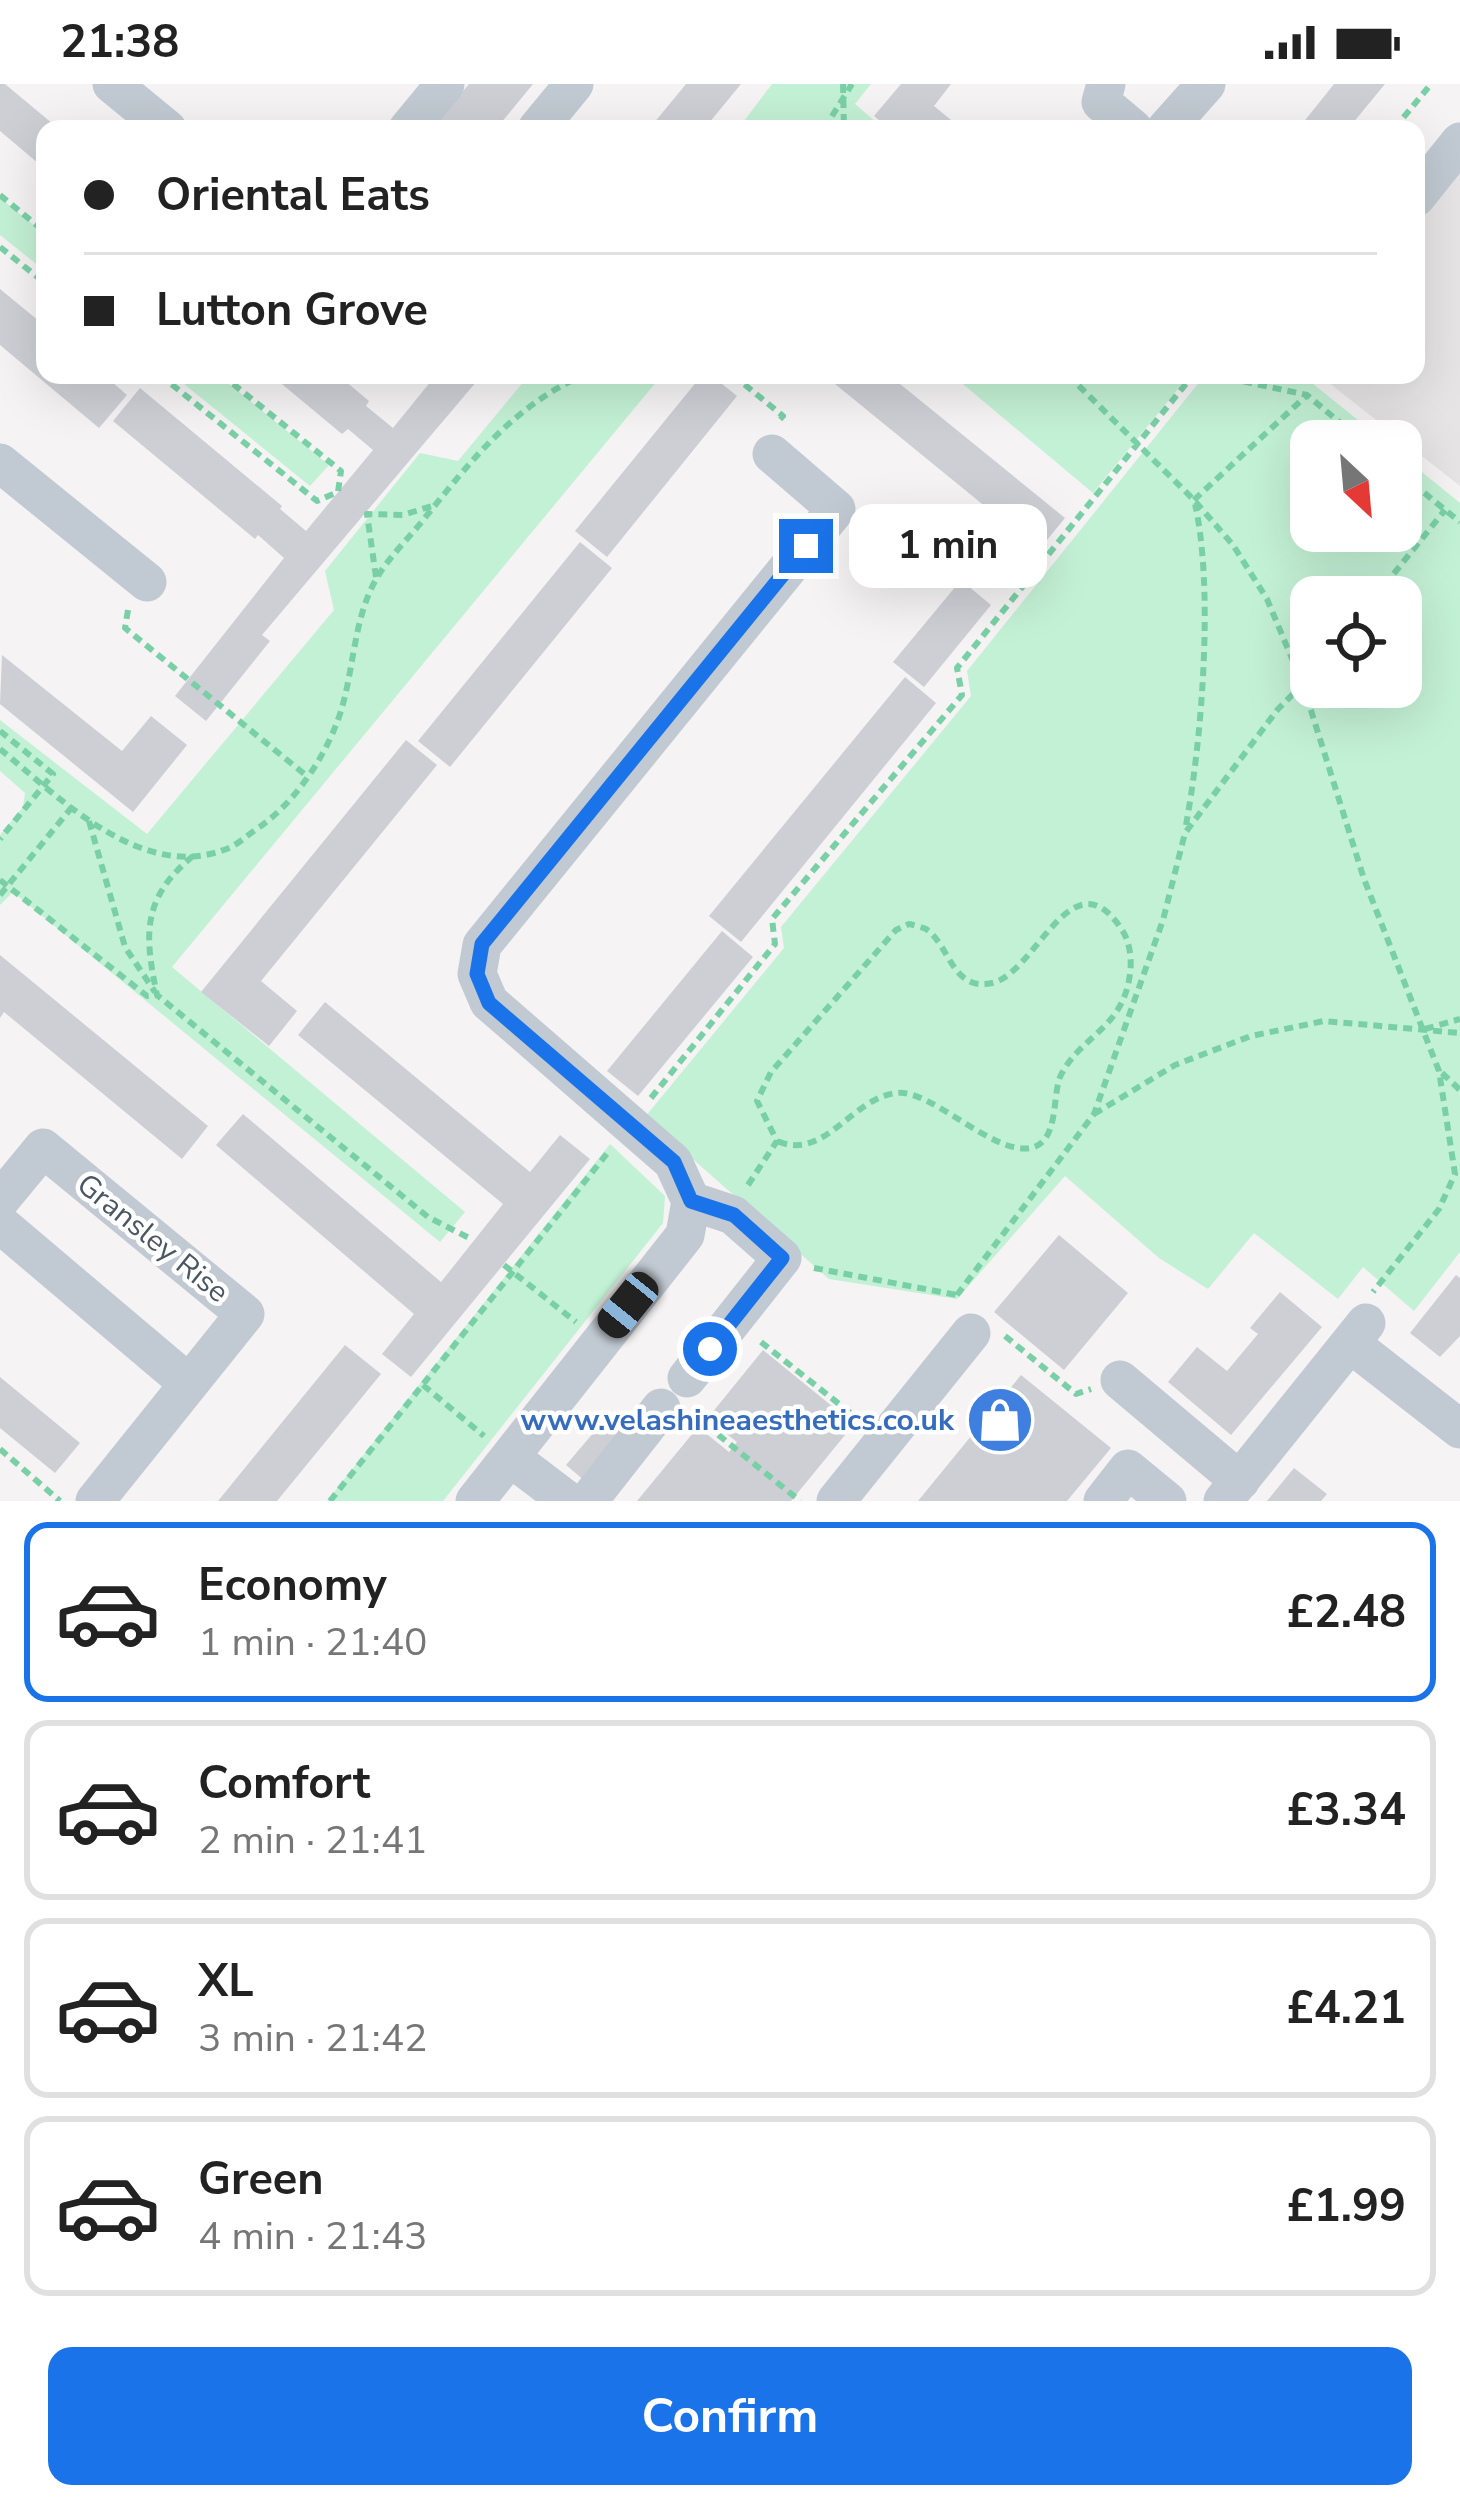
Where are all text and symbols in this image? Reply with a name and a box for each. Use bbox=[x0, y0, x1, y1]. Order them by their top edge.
text: 21:38 bbox=[60, 12, 179, 73]
text: Oriental Eats bbox=[156, 165, 430, 226]
text: Lutton Grove bbox=[156, 280, 428, 341]
north arrow bbox=[1290, 420, 1422, 552]
map controls bbox=[1290, 420, 1422, 708]
callout: 1 min bbox=[848, 504, 1046, 588]
route end bbox=[779, 519, 833, 573]
text: 1 min bbox=[898, 519, 998, 572]
button: locate bbox=[1290, 576, 1422, 708]
street label: Gransley Rise bbox=[68, 1164, 237, 1312]
car bbox=[591, 1266, 665, 1344]
route start bbox=[683, 1322, 737, 1376]
shop icon: www.velashineaesthetics.co.uk bbox=[965, 1385, 1035, 1455]
place label: www.velashineaesthetics.co.uk bbox=[520, 1400, 955, 1441]
text: Economy bbox=[198, 1555, 387, 1616]
icon: car bbox=[54, 1558, 162, 1666]
text: £2.48 bbox=[1287, 1582, 1406, 1643]
text: 1 min · 21:40 bbox=[198, 1616, 427, 1669]
text: Comfort bbox=[198, 1753, 370, 1814]
icon: car bbox=[54, 1756, 162, 1864]
text: £3.34 bbox=[1287, 1780, 1406, 1841]
text: 2 min · 21:41 bbox=[198, 1814, 427, 1867]
text: XL bbox=[198, 1951, 254, 2012]
icon: car bbox=[54, 1954, 162, 2062]
text: £4.21 bbox=[1287, 1978, 1406, 2039]
text: 3 min · 21:42 bbox=[198, 2012, 427, 2065]
text: Green bbox=[198, 2149, 324, 2210]
icon: car bbox=[54, 2152, 162, 2260]
text: £1.99 bbox=[1287, 2176, 1406, 2237]
text: 4 min · 21:43 bbox=[198, 2210, 427, 2263]
button: Confirm bbox=[48, 2347, 1412, 2485]

